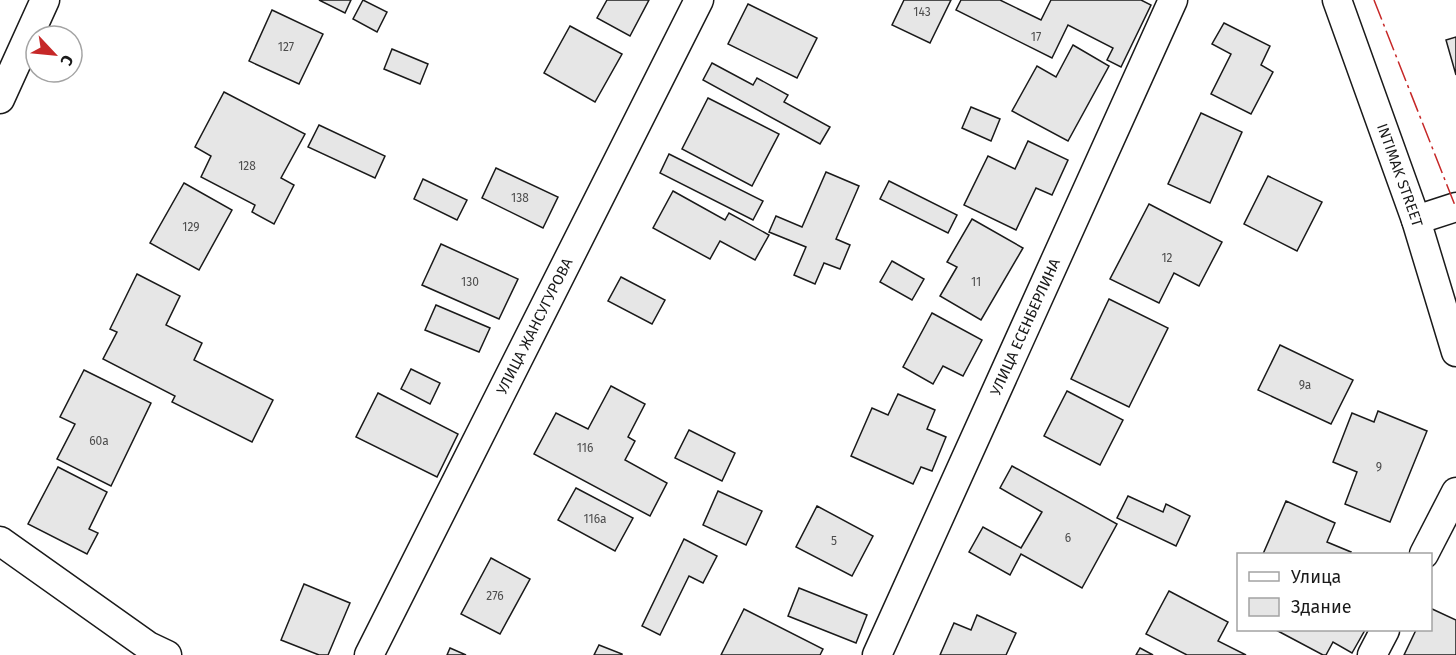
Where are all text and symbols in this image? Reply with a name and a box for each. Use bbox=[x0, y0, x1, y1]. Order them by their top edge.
house number: 143 bbox=[913, 5, 931, 19]
north arrow bbox=[24, 24, 84, 84]
house number: 17 bbox=[1031, 30, 1041, 44]
house number: 127 bbox=[278, 40, 294, 54]
text: С bbox=[56, 52, 78, 69]
street label: INTIMAK STREET bbox=[1373, 121, 1427, 229]
house number: 128 bbox=[238, 159, 256, 173]
house number: 138 bbox=[511, 191, 529, 205]
house number: 129 bbox=[182, 220, 200, 234]
house number: 12 bbox=[1161, 251, 1173, 265]
street label: УЛИЦА ЖАНСУГУРОВА bbox=[493, 255, 577, 398]
street label: УЛИЦА ЕСЕНБЕРЛИНА bbox=[986, 255, 1064, 398]
house number: 130 bbox=[461, 275, 479, 289]
house number: 11 bbox=[971, 275, 981, 289]
house number: 9а bbox=[1299, 378, 1311, 392]
house number: 60а bbox=[89, 434, 109, 448]
house number: 116 bbox=[577, 441, 593, 455]
house number: 9 bbox=[1376, 460, 1382, 474]
house number: 116а bbox=[583, 512, 607, 526]
house number: 6 bbox=[1065, 531, 1071, 545]
house number: 5 bbox=[831, 534, 837, 548]
legend bbox=[1237, 553, 1432, 631]
text: Улица bbox=[1291, 566, 1341, 588]
house number: 276 bbox=[486, 589, 504, 603]
text: Здание bbox=[1291, 596, 1352, 618]

